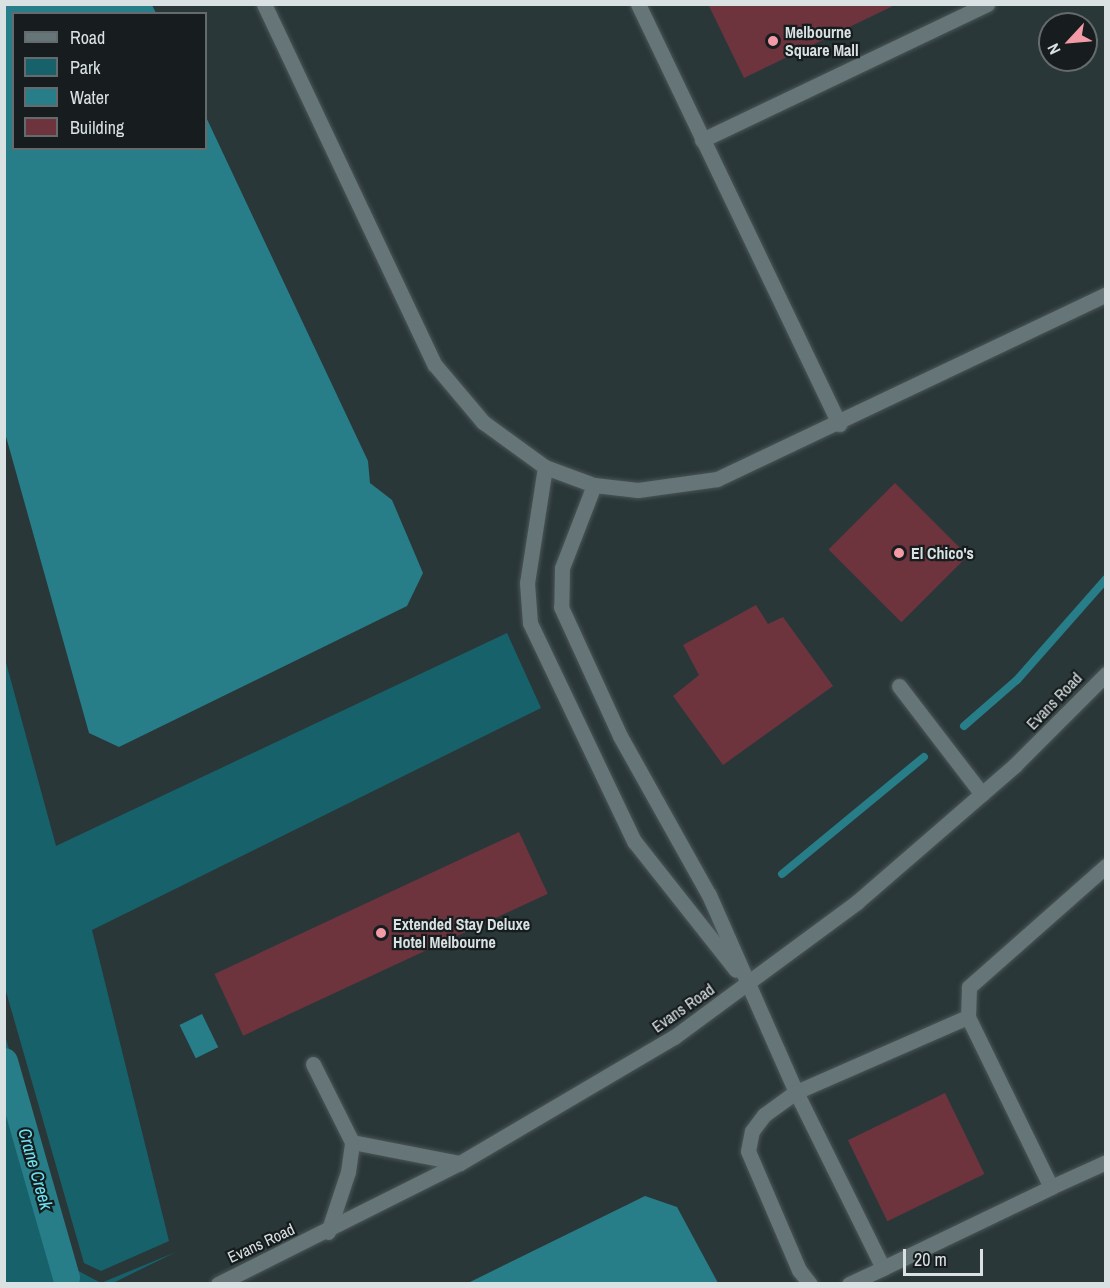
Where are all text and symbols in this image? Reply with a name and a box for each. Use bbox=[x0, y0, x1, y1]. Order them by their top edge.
legend bbox=[12, 12, 207, 150]
north arrow bbox=[1038, 12, 1098, 72]
place label: Melbourne Square Mall bbox=[785, 22, 859, 60]
text: Road bbox=[70, 25, 105, 50]
marker: Melbourne Square Mall bbox=[766, 34, 780, 48]
text: N bbox=[1042, 40, 1066, 58]
text: Park bbox=[70, 55, 100, 80]
text: Water bbox=[70, 85, 109, 110]
text: Building bbox=[70, 115, 124, 140]
place label: El Chico's bbox=[911, 543, 974, 563]
marker: El Chico's bbox=[892, 546, 906, 560]
street label: Evans Road bbox=[1022, 669, 1086, 733]
place label: Extended Stay Deluxe Hotel Melbourne bbox=[393, 914, 530, 952]
marker: Extended Stay Deluxe Hotel Melbourne bbox=[374, 926, 388, 940]
street label: Evans Road bbox=[648, 980, 718, 1036]
water label: Crane Creek bbox=[13, 1126, 57, 1212]
street label: Evans Road bbox=[225, 1219, 297, 1267]
scale bar bbox=[906, 1237, 986, 1275]
text: 20 m bbox=[914, 1247, 947, 1272]

